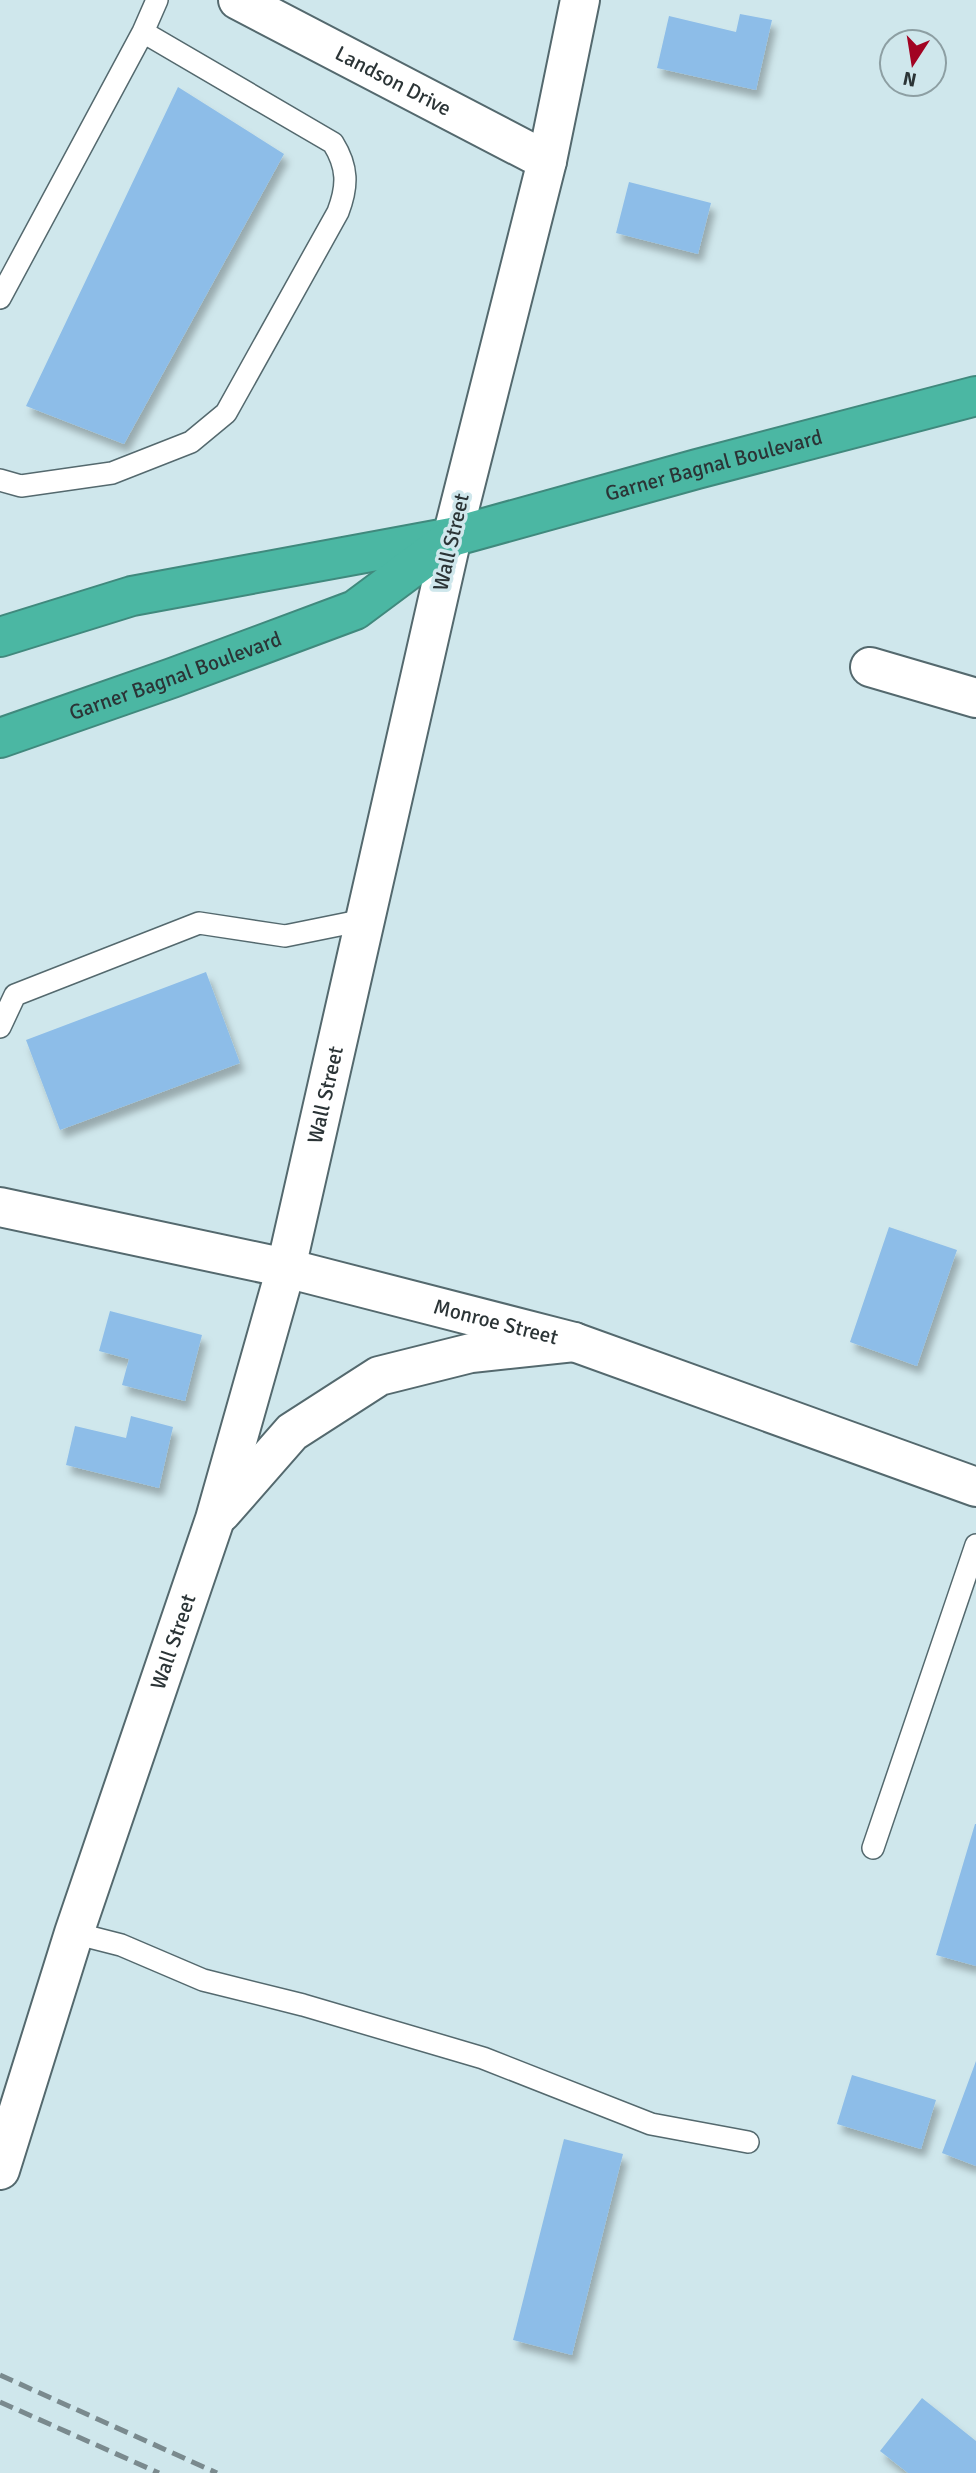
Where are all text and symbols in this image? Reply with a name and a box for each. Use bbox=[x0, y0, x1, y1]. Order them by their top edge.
north arrow bbox=[878, 28, 948, 98]
street label: Landson Drive bbox=[331, 40, 456, 122]
text: N bbox=[901, 66, 919, 92]
street label: Garner Bagnal Boulevard bbox=[602, 424, 825, 507]
street label: Wall Street bbox=[427, 491, 475, 593]
street label: Garner Bagnal Boulevard bbox=[66, 625, 285, 726]
street label: Wall Street bbox=[302, 1044, 349, 1146]
street label: Monroe Street bbox=[431, 1293, 561, 1350]
street label: Wall Street bbox=[145, 1591, 202, 1693]

